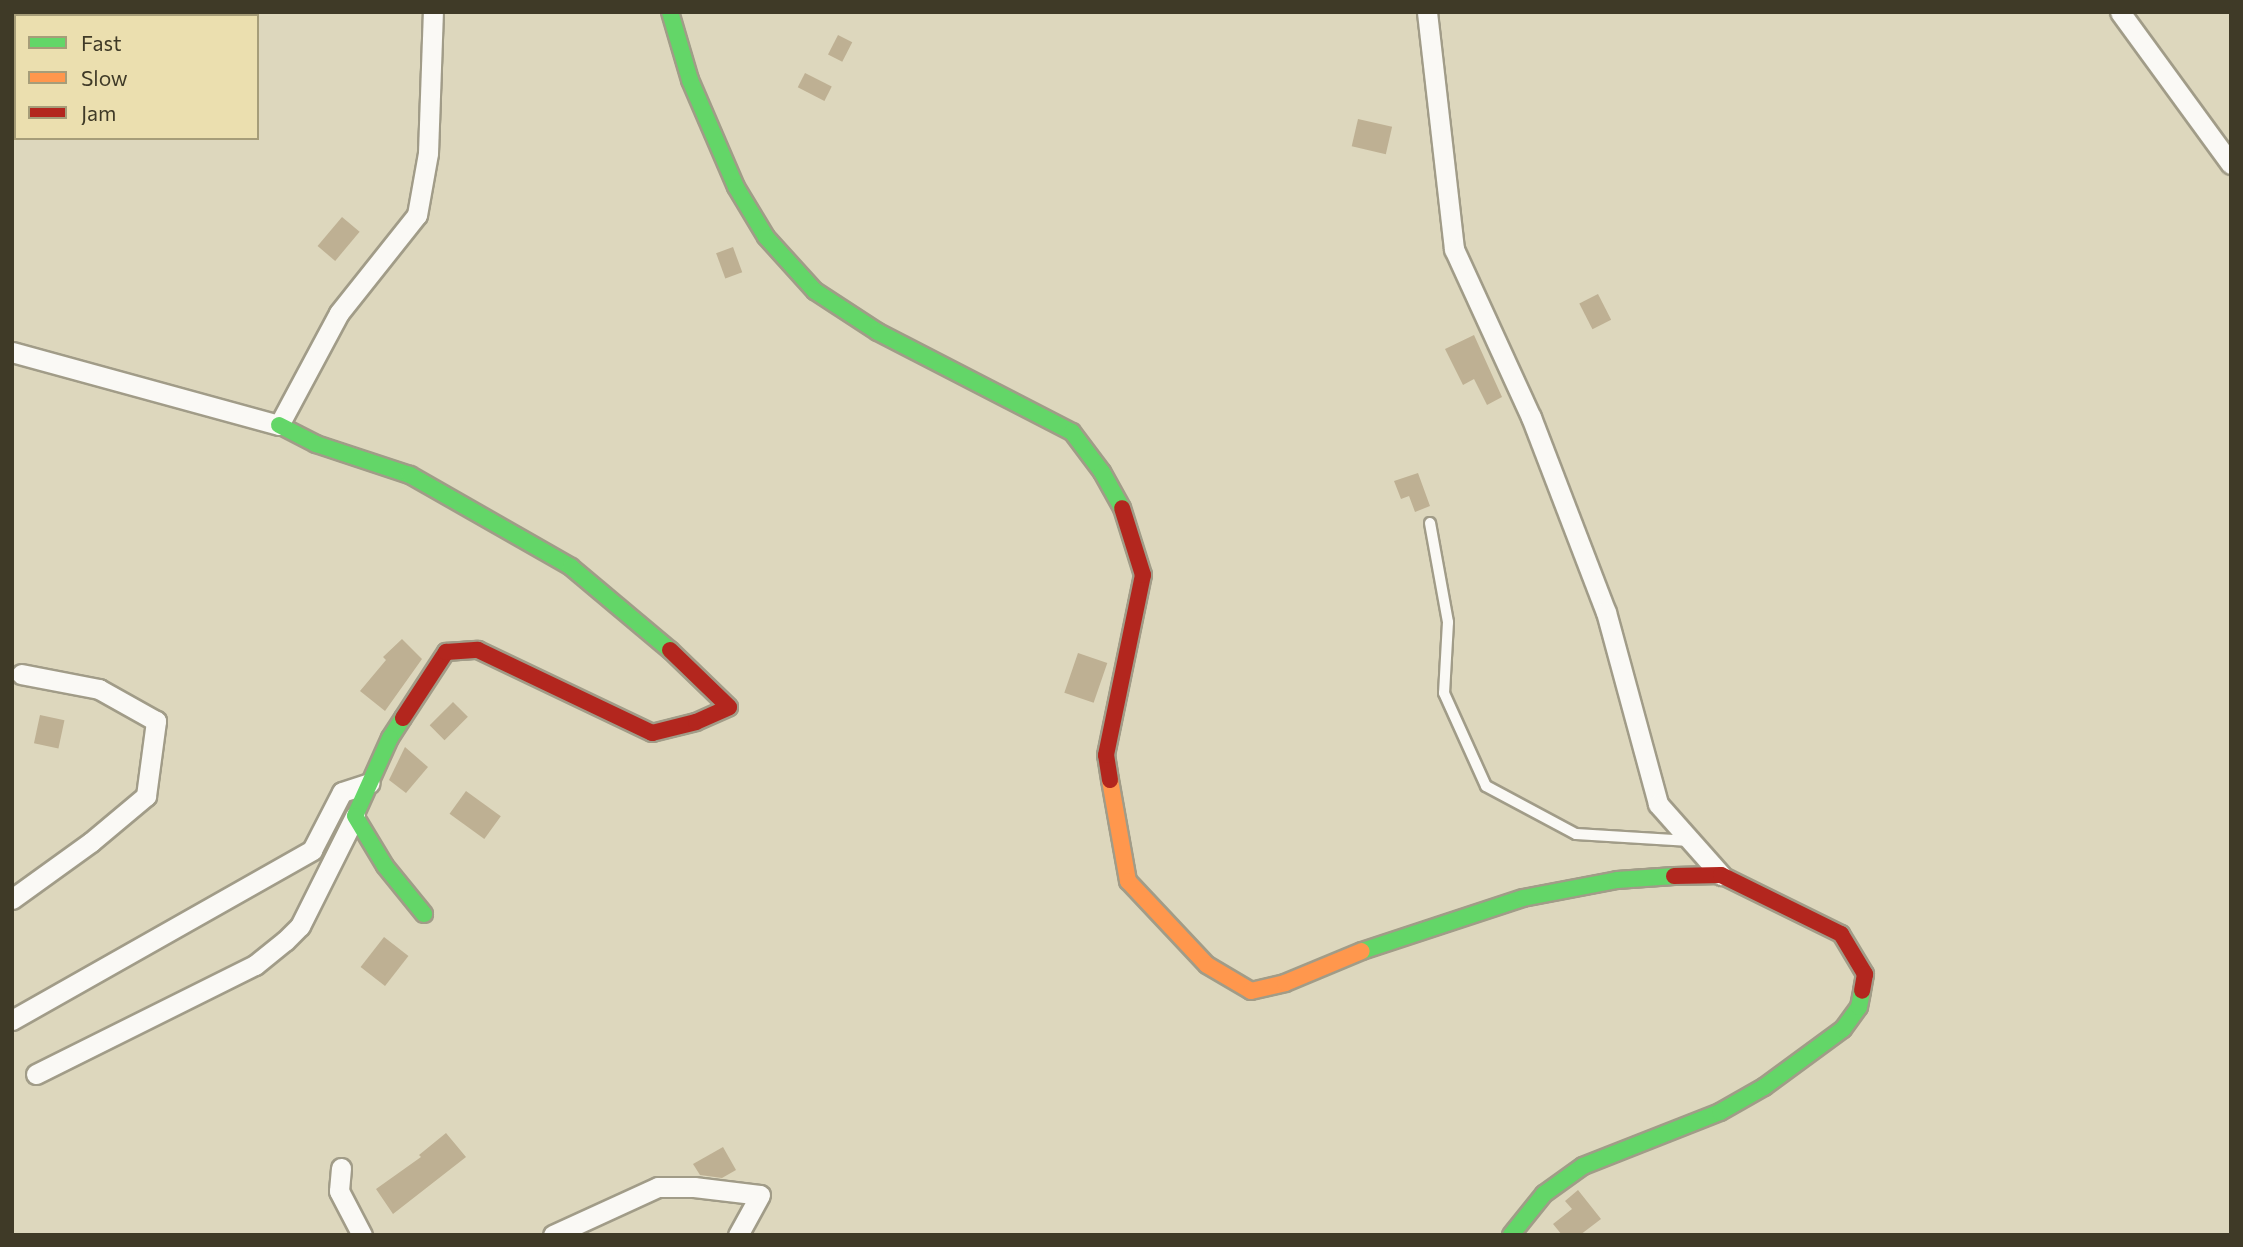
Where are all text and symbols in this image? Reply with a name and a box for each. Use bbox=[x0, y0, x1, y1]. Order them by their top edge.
legend bbox=[14, 14, 259, 140]
text: Fast bbox=[81, 30, 122, 55]
text: Slow bbox=[81, 65, 128, 90]
text: Jam bbox=[81, 100, 116, 125]

